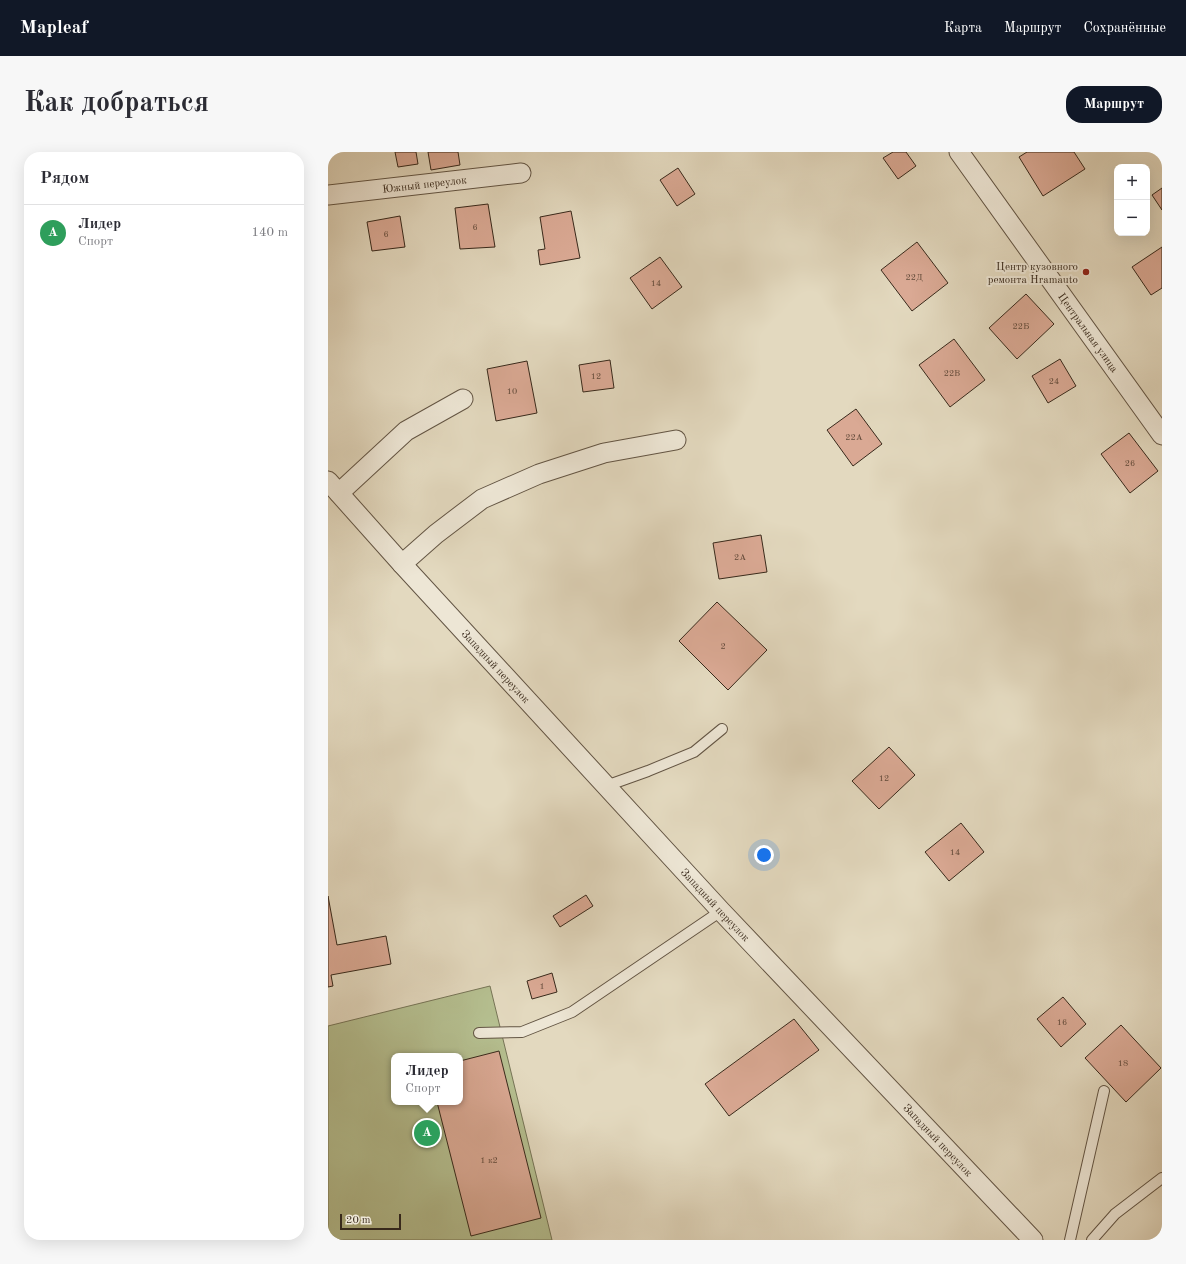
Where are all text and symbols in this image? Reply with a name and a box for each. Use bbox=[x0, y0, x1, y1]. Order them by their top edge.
text: Mapleaf bbox=[20, 19, 88, 38]
text: Карта bbox=[944, 21, 982, 35]
text: Маршрут bbox=[1004, 21, 1061, 35]
text: Сохранённые bbox=[1083, 21, 1166, 35]
button: Маршрут bbox=[1066, 86, 1162, 123]
text: Как добраться bbox=[24, 90, 209, 118]
map controls bbox=[1114, 164, 1150, 236]
button: + bbox=[1114, 164, 1150, 200]
text: Рядом bbox=[40, 170, 89, 187]
street label: Южный переулок bbox=[382, 175, 468, 196]
button: − bbox=[1114, 200, 1150, 236]
text: Лидер bbox=[78, 217, 121, 232]
house number: 6 bbox=[472, 223, 478, 232]
text: A bbox=[48, 226, 58, 239]
text: 140 m bbox=[251, 226, 288, 239]
house number: 6 bbox=[383, 230, 389, 239]
text: Спорт bbox=[78, 235, 113, 248]
place label: Центр кузовного ремонта Hramauto bbox=[988, 262, 1078, 286]
marker: Центр кузовного ремонта Hramauto bbox=[1081, 267, 1091, 277]
house number: 22Д bbox=[905, 273, 923, 282]
house number: 14 bbox=[651, 279, 661, 288]
street label: Центральная улица bbox=[1055, 292, 1120, 375]
house number: 22Б bbox=[1013, 322, 1029, 331]
house number: 22В bbox=[944, 369, 960, 378]
house number: 12 bbox=[591, 372, 601, 381]
house number: 24 bbox=[1049, 377, 1059, 386]
house number: 10 bbox=[507, 387, 517, 396]
house number: 22А bbox=[845, 433, 863, 442]
house number: 26 bbox=[1125, 459, 1135, 468]
house number: 2А bbox=[734, 553, 746, 562]
street label: Западный переулок bbox=[459, 628, 531, 706]
house number: 2 bbox=[720, 642, 726, 651]
house number: 12 bbox=[879, 774, 889, 783]
your location bbox=[754, 845, 774, 865]
house number: 14 bbox=[950, 848, 960, 857]
street label: Западный переулок bbox=[678, 867, 751, 944]
house number: 1 bbox=[539, 982, 545, 991]
house number: 16 bbox=[1057, 1018, 1067, 1027]
popup bbox=[391, 1053, 463, 1105]
house number: 18 bbox=[1118, 1059, 1128, 1068]
text: Лидер bbox=[405, 1064, 449, 1079]
text: Спорт bbox=[405, 1082, 441, 1095]
street label: Западный переулок bbox=[900, 1103, 974, 1180]
pin: A bbox=[414, 1118, 440, 1148]
house number: 1 к2 bbox=[480, 1156, 498, 1165]
scale bar bbox=[340, 1212, 401, 1231]
text: 20 m bbox=[346, 1215, 371, 1226]

